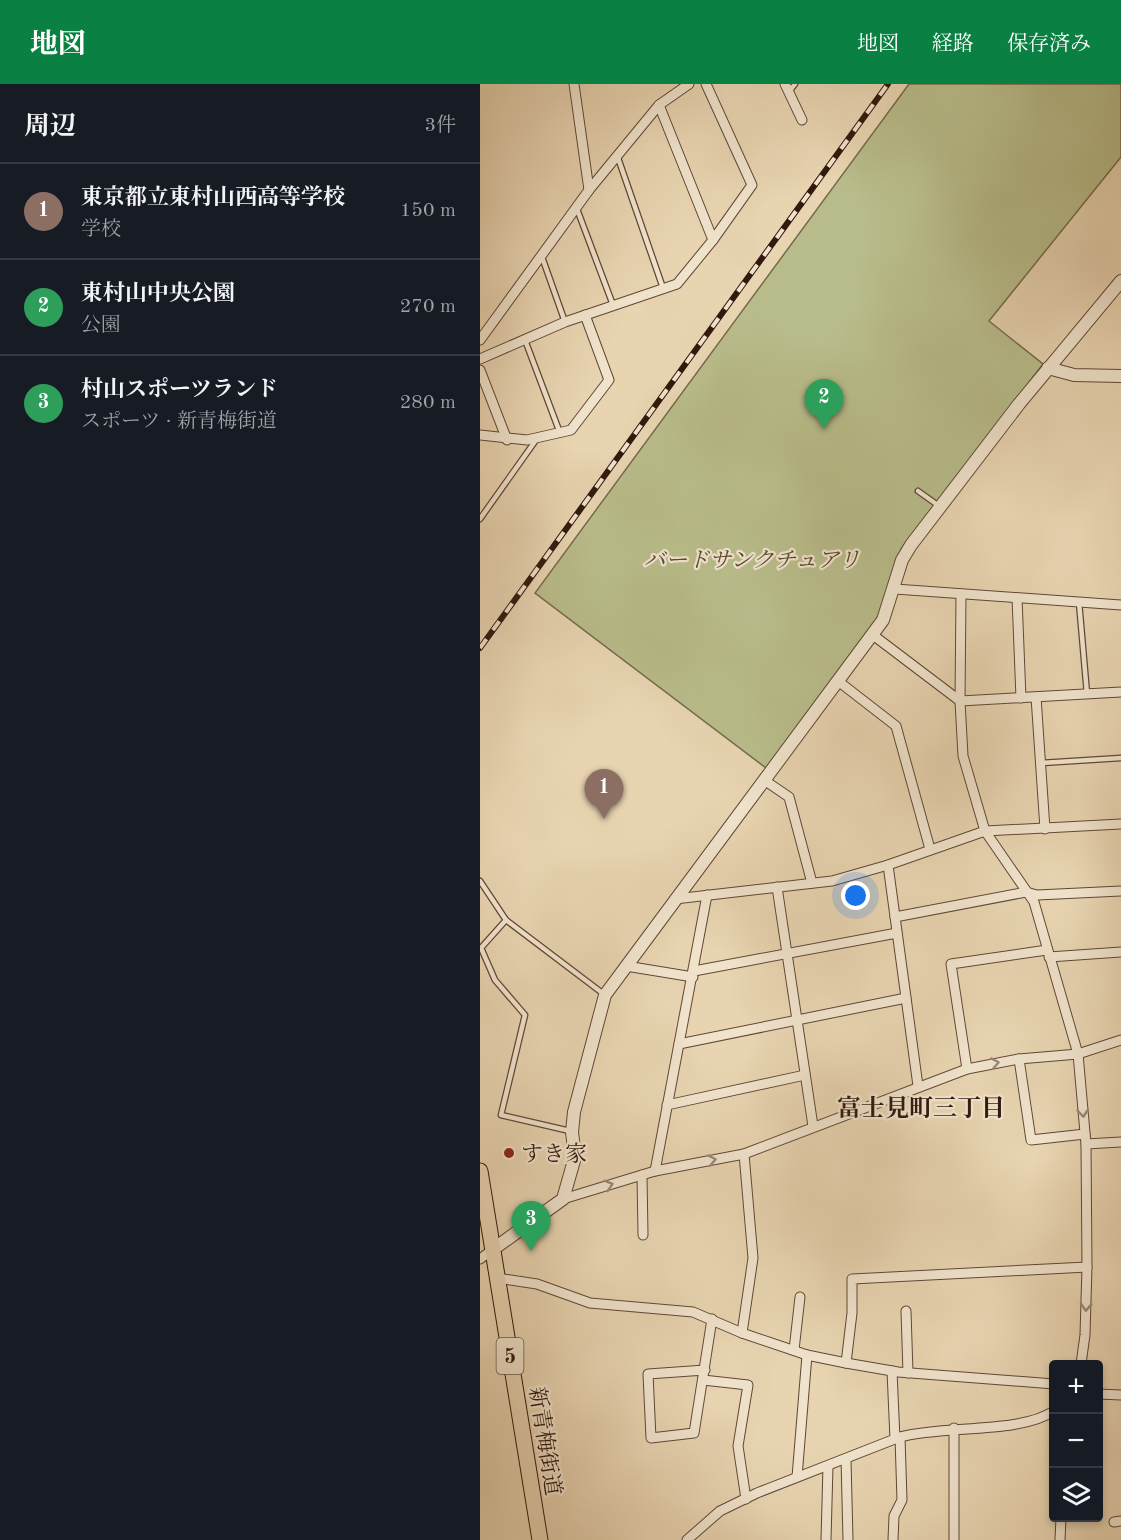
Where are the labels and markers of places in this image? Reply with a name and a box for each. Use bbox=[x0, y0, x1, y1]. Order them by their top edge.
pin: 2 bbox=[804, 380, 844, 429]
pin: 1 bbox=[584, 770, 624, 819]
place label: すき家 bbox=[521, 1142, 587, 1166]
marker: すき家 bbox=[502, 1146, 516, 1160]
pin: 3 bbox=[512, 1202, 550, 1251]

